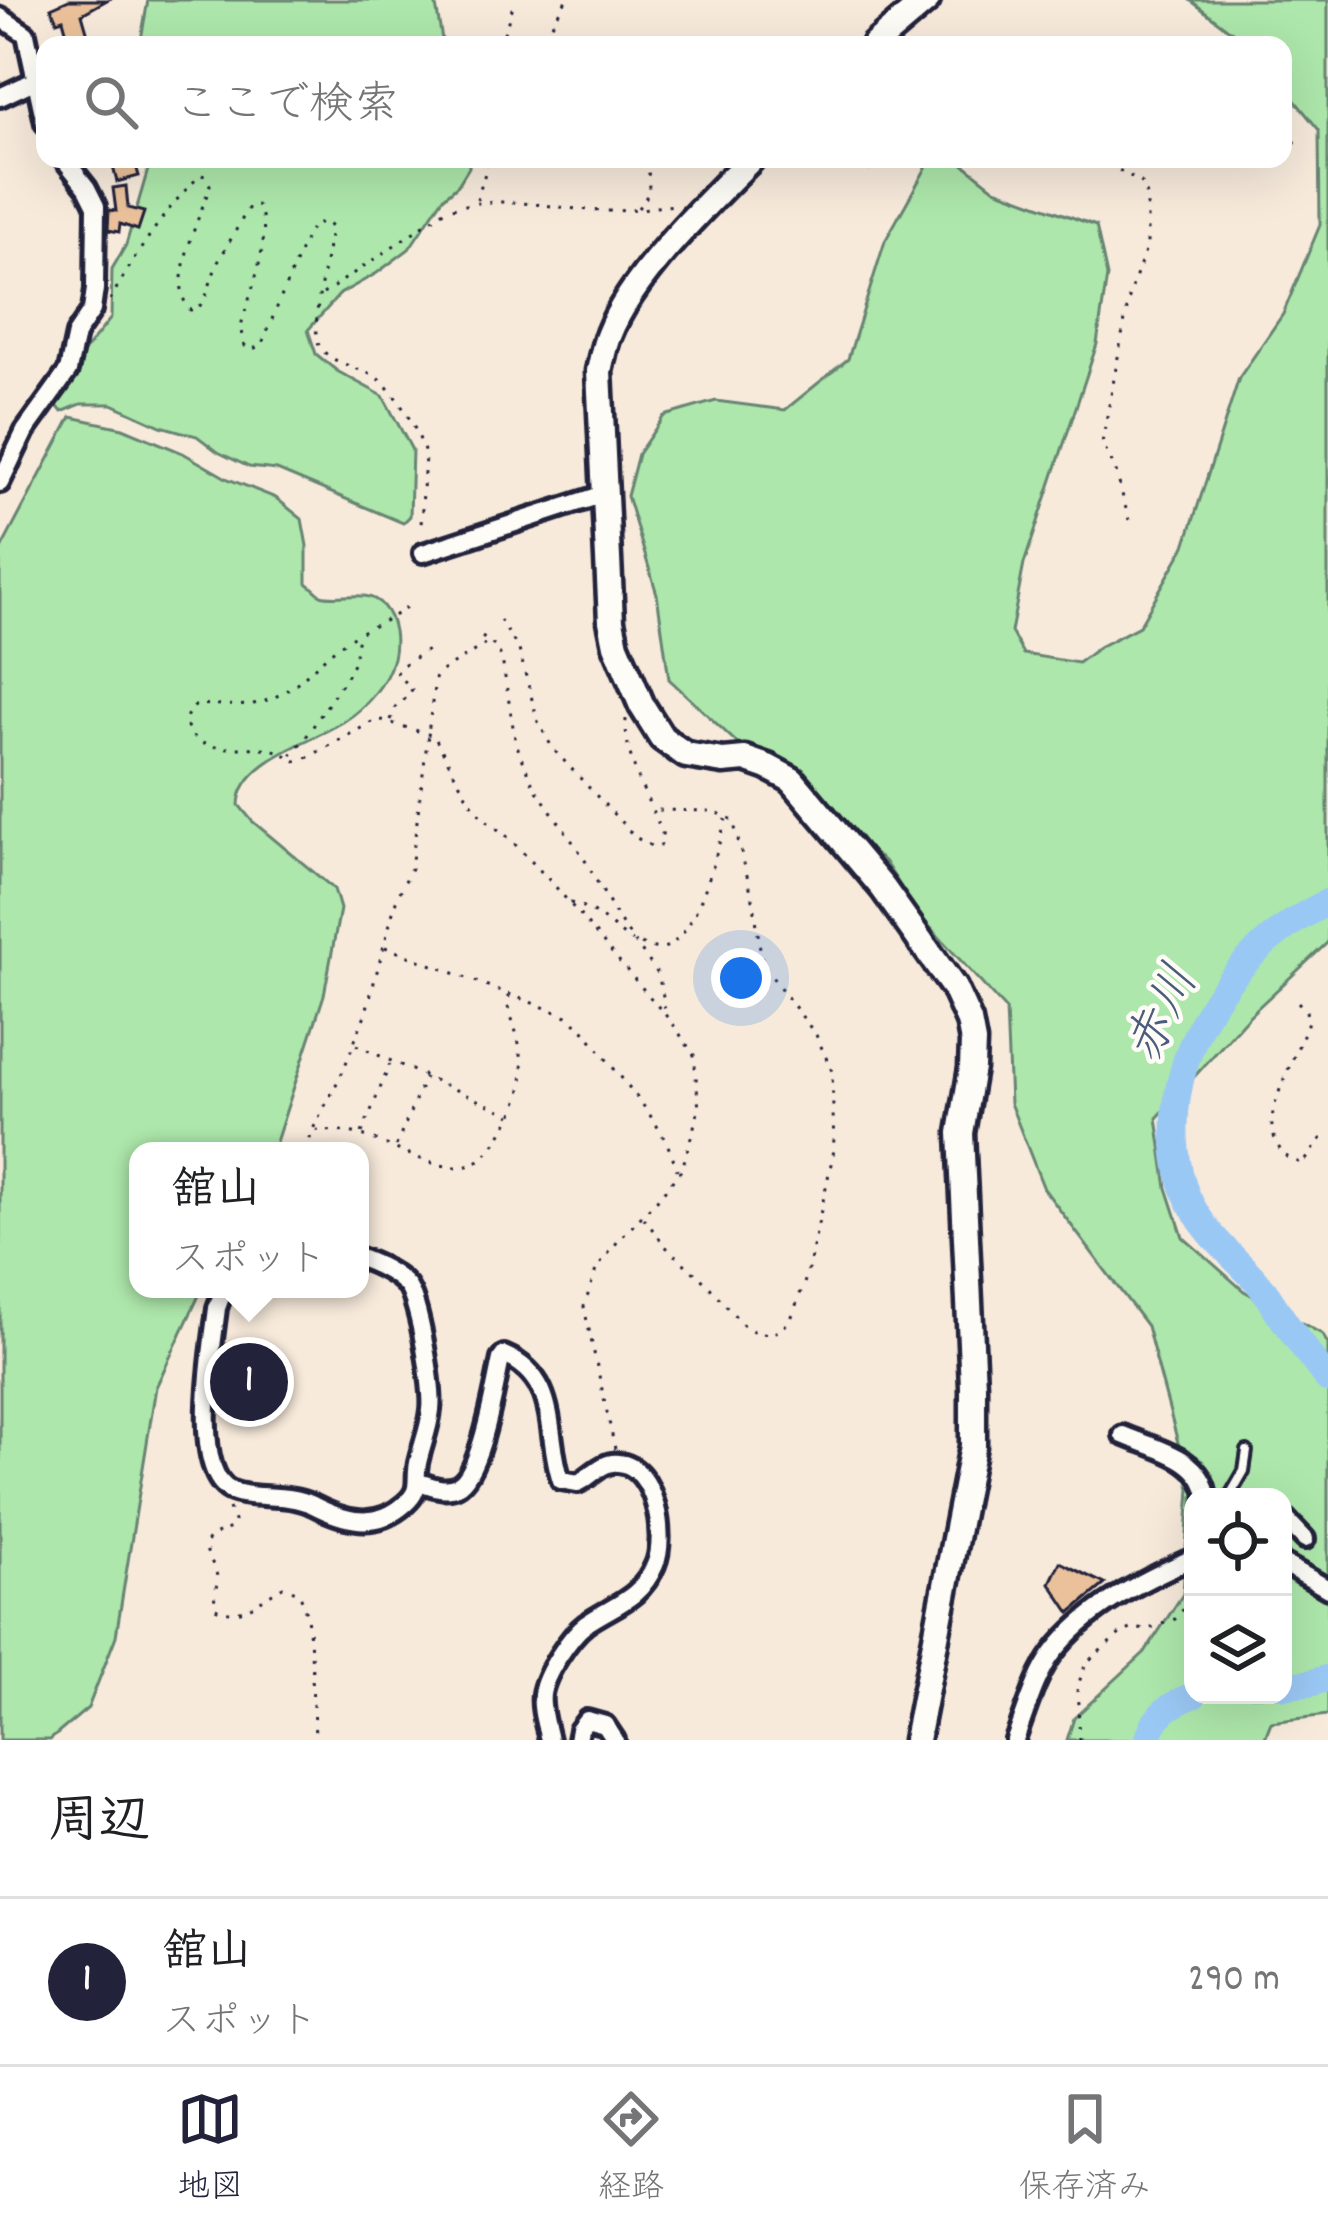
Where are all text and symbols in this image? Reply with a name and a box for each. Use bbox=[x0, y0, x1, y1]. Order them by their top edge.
search box bbox=[36, 36, 1292, 168]
icon: search bbox=[78, 69, 144, 135]
text: ここで検索 bbox=[174, 76, 399, 140]
your location bbox=[711, 948, 771, 1008]
water label: 赤川 bbox=[1111, 954, 1221, 1078]
popup bbox=[129, 1142, 369, 1298]
text: 舘山 bbox=[171, 1161, 261, 1225]
text: スポット bbox=[171, 1235, 327, 1290]
pin: 1 bbox=[210, 1337, 288, 1427]
map controls bbox=[1184, 1488, 1292, 1704]
button: locate bbox=[1184, 1488, 1292, 1596]
button: layers bbox=[1184, 1596, 1292, 1704]
text: 周辺 bbox=[48, 1789, 150, 1861]
text: 舘山 bbox=[162, 1923, 252, 1987]
text: 1 bbox=[83, 1954, 91, 2009]
text: 290 m bbox=[1188, 1954, 1280, 2009]
text: スポット bbox=[162, 1997, 318, 2052]
tab: 地図 bbox=[177, 2086, 243, 2213]
tab: 経路 bbox=[598, 2086, 664, 2213]
tab: 保存済み bbox=[1019, 2086, 1151, 2213]

